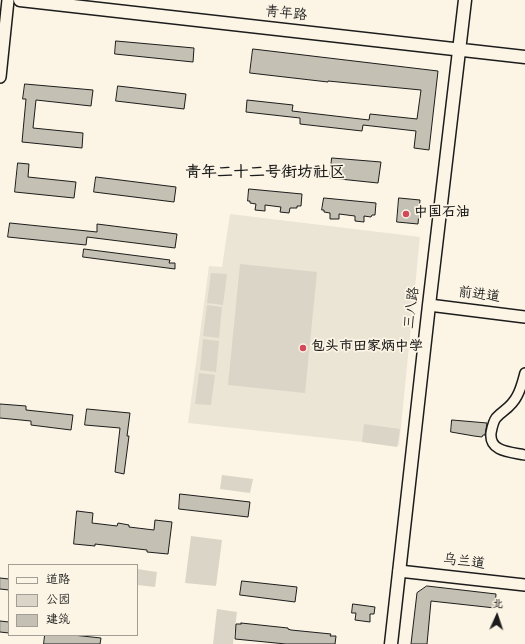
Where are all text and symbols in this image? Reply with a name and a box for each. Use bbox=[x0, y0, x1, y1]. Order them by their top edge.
street label: 青年路 bbox=[264, 4, 308, 26]
district label: 青年二十二号街坊社区 bbox=[185, 164, 345, 184]
place label: 中国石油 bbox=[414, 206, 470, 222]
marker: 中国石油 bbox=[401, 209, 411, 219]
street label: 前进道 bbox=[457, 285, 501, 307]
street label: 三八路 bbox=[402, 286, 424, 330]
place label: 包头市田家炳中学 bbox=[311, 340, 423, 356]
marker: 包头市田家炳中学 bbox=[298, 343, 308, 353]
street label: 乌兰道 bbox=[442, 552, 486, 574]
legend bbox=[8, 564, 138, 636]
text: 道路 bbox=[46, 571, 70, 589]
text: 公园 bbox=[46, 591, 70, 609]
north arrow bbox=[477, 596, 517, 636]
text: 北 bbox=[492, 596, 504, 612]
text: 建筑 bbox=[46, 611, 70, 629]

